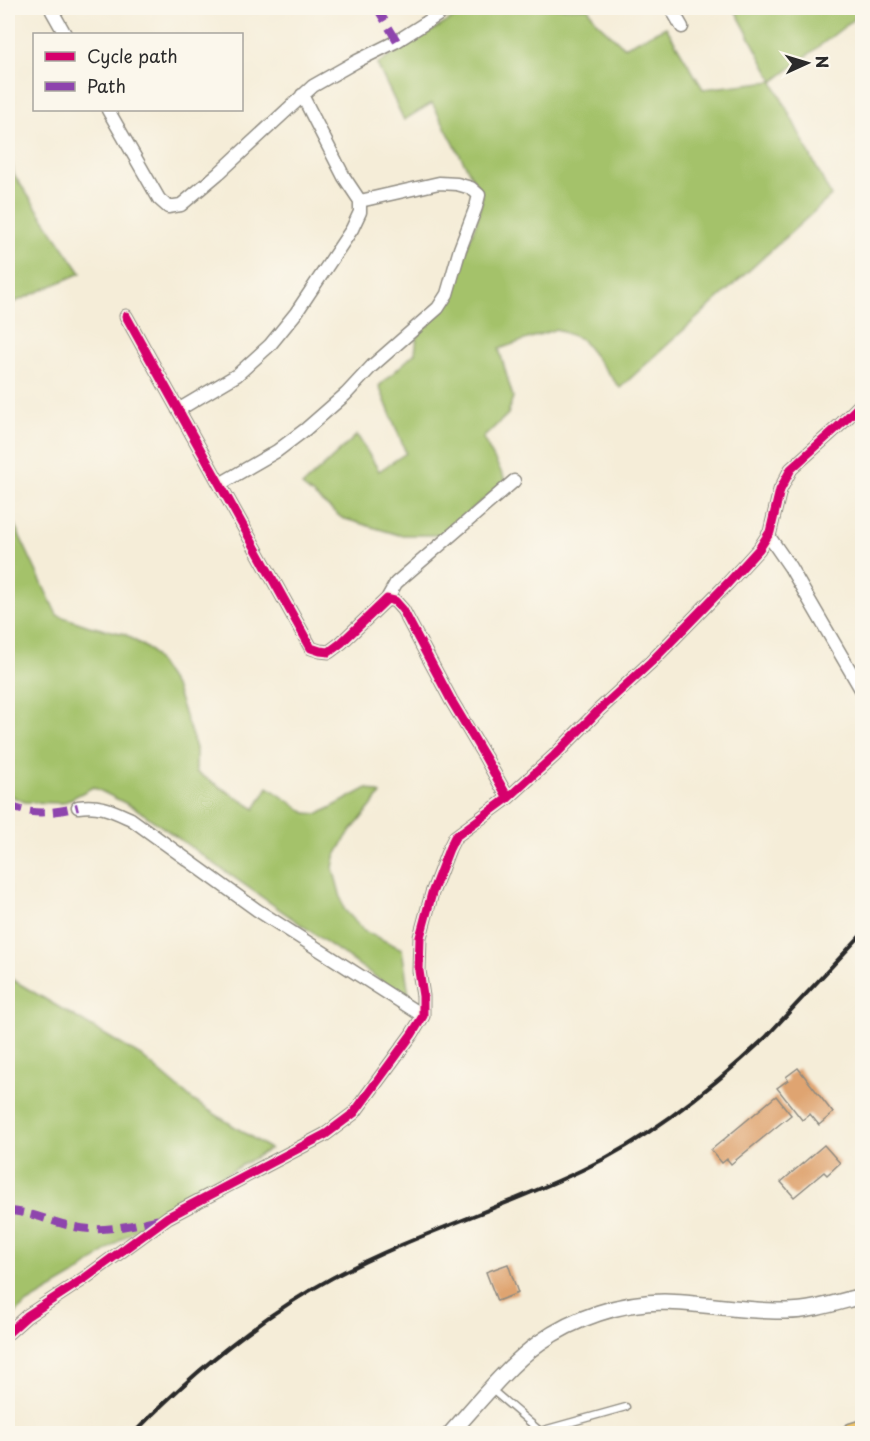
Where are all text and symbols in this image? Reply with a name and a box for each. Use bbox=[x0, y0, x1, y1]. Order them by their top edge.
legend bbox=[33, 33, 243, 111]
north arrow bbox=[777, 33, 837, 93]
text: Cycle path bbox=[87, 42, 178, 69]
text: N bbox=[811, 55, 835, 69]
text: Path bbox=[87, 72, 126, 99]

